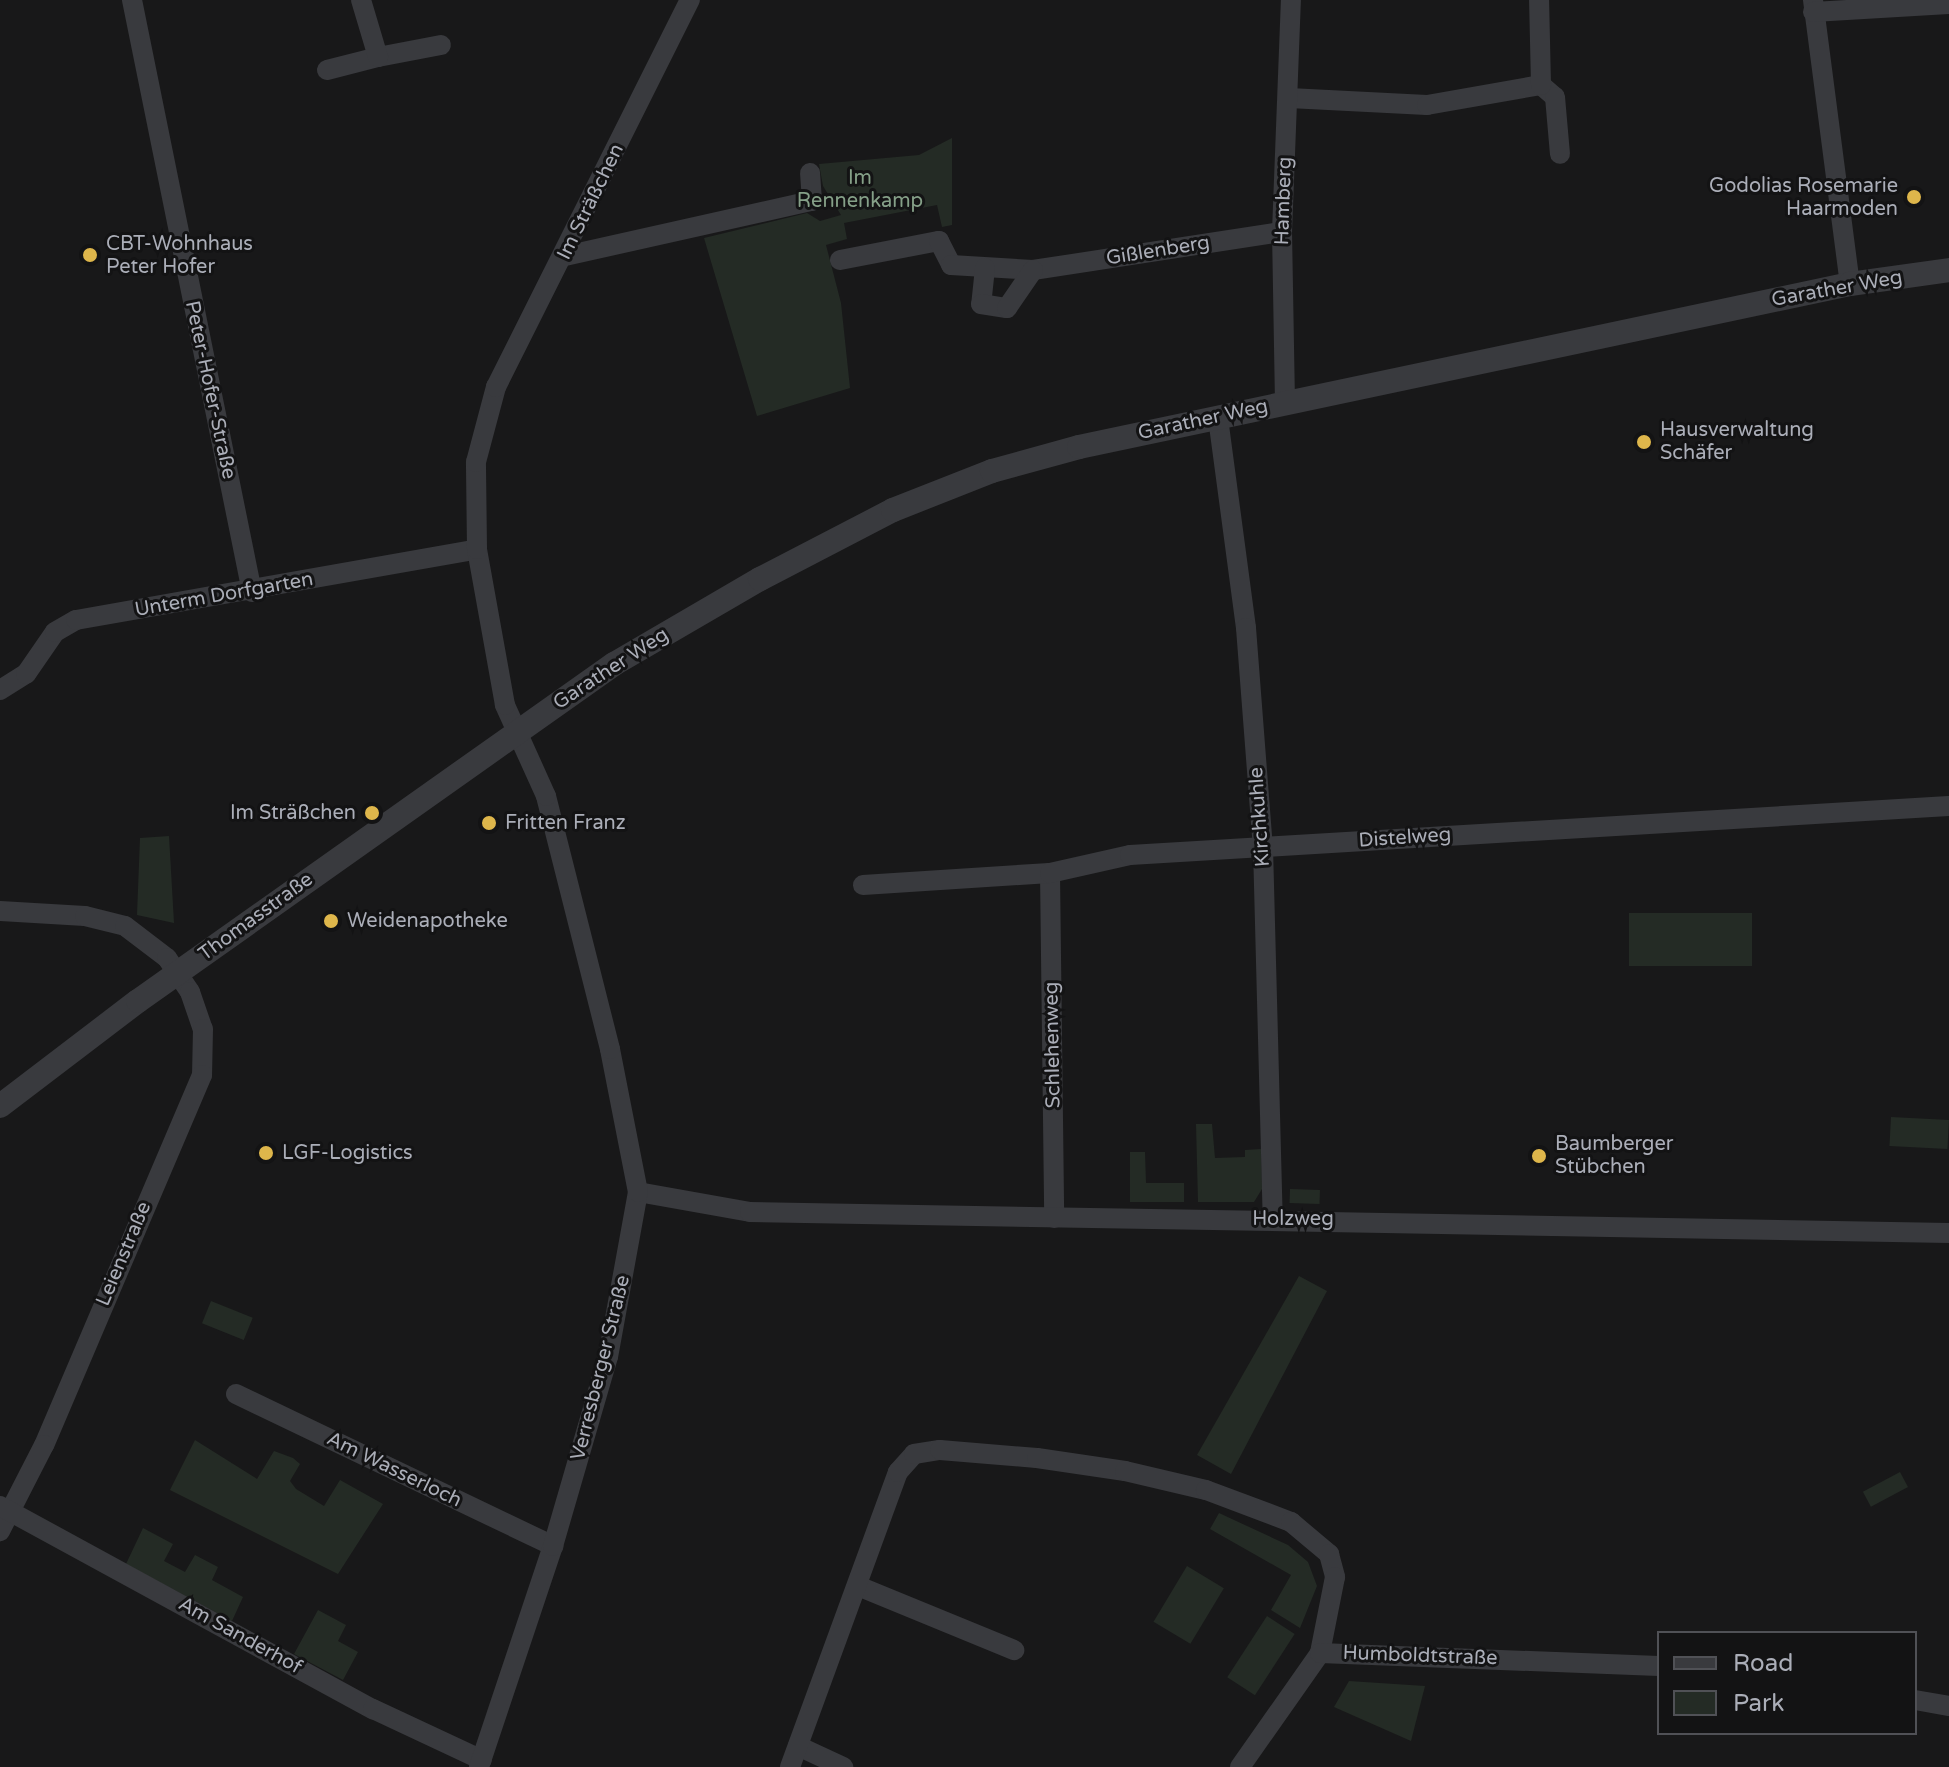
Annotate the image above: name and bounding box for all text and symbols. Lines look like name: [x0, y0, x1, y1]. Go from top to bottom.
street label: Im Sträßchen: [553, 140, 629, 264]
street label: Hamberg: [1270, 156, 1298, 246]
park label: Im Rennenkamp: [797, 166, 923, 213]
place label: Godolias Rosemarie Haarmoden: [1709, 174, 1898, 221]
marker: Godolias Rosemarie Haarmoden: [1905, 188, 1923, 206]
street label: Gißlenberg: [1104, 231, 1212, 271]
place label: CBT-Wohnhaus Peter Hofer: [106, 232, 253, 279]
marker: CBT-Wohnhaus Peter Hofer: [81, 246, 99, 264]
street label: Garather Weg: [1770, 266, 1904, 312]
street label: Peter-Hofer-Straße: [179, 299, 241, 481]
street label: Garather Weg: [1136, 395, 1270, 445]
place label: Hausverwaltung Schäfer: [1660, 418, 1814, 465]
marker: Hausverwaltung Schäfer: [1635, 433, 1653, 451]
street label: Unterm Dorfgarten: [133, 567, 315, 623]
street label: Garather Weg: [549, 623, 673, 715]
street label: Kirchkuhle: [1245, 766, 1275, 868]
place label: Im Sträßchen: [230, 801, 356, 825]
marker: Im Sträßchen: [363, 804, 381, 822]
place label: Fritten Franz: [505, 811, 626, 835]
marker: Fritten Franz: [480, 814, 498, 832]
street label: Distelweg: [1358, 823, 1452, 853]
street label: Thomasstraße: [194, 868, 318, 966]
place label: Weidenapotheke: [347, 909, 508, 933]
marker: Weidenapotheke: [322, 912, 340, 930]
street label: Schlehenweg: [1040, 982, 1066, 1108]
place label: Baumberger Stübchen: [1555, 1132, 1673, 1179]
place label: LGF-Logistics: [282, 1141, 413, 1165]
marker: LGF-Logistics: [257, 1144, 275, 1162]
marker: Baumberger Stübchen: [1530, 1147, 1548, 1165]
street label: Leienstraße: [91, 1198, 157, 1310]
street label: Holzweg: [1252, 1207, 1334, 1231]
street label: Verresberger Straße: [566, 1273, 636, 1463]
street label: Am Wasserloch: [323, 1427, 465, 1513]
street label: Am Sanderhof: [174, 1592, 306, 1680]
legend: [1657, 1631, 1917, 1735]
street label: Humboldtstraße: [1342, 1641, 1498, 1671]
text: Road: [1733, 1649, 1793, 1678]
text: Park: [1733, 1689, 1784, 1718]

